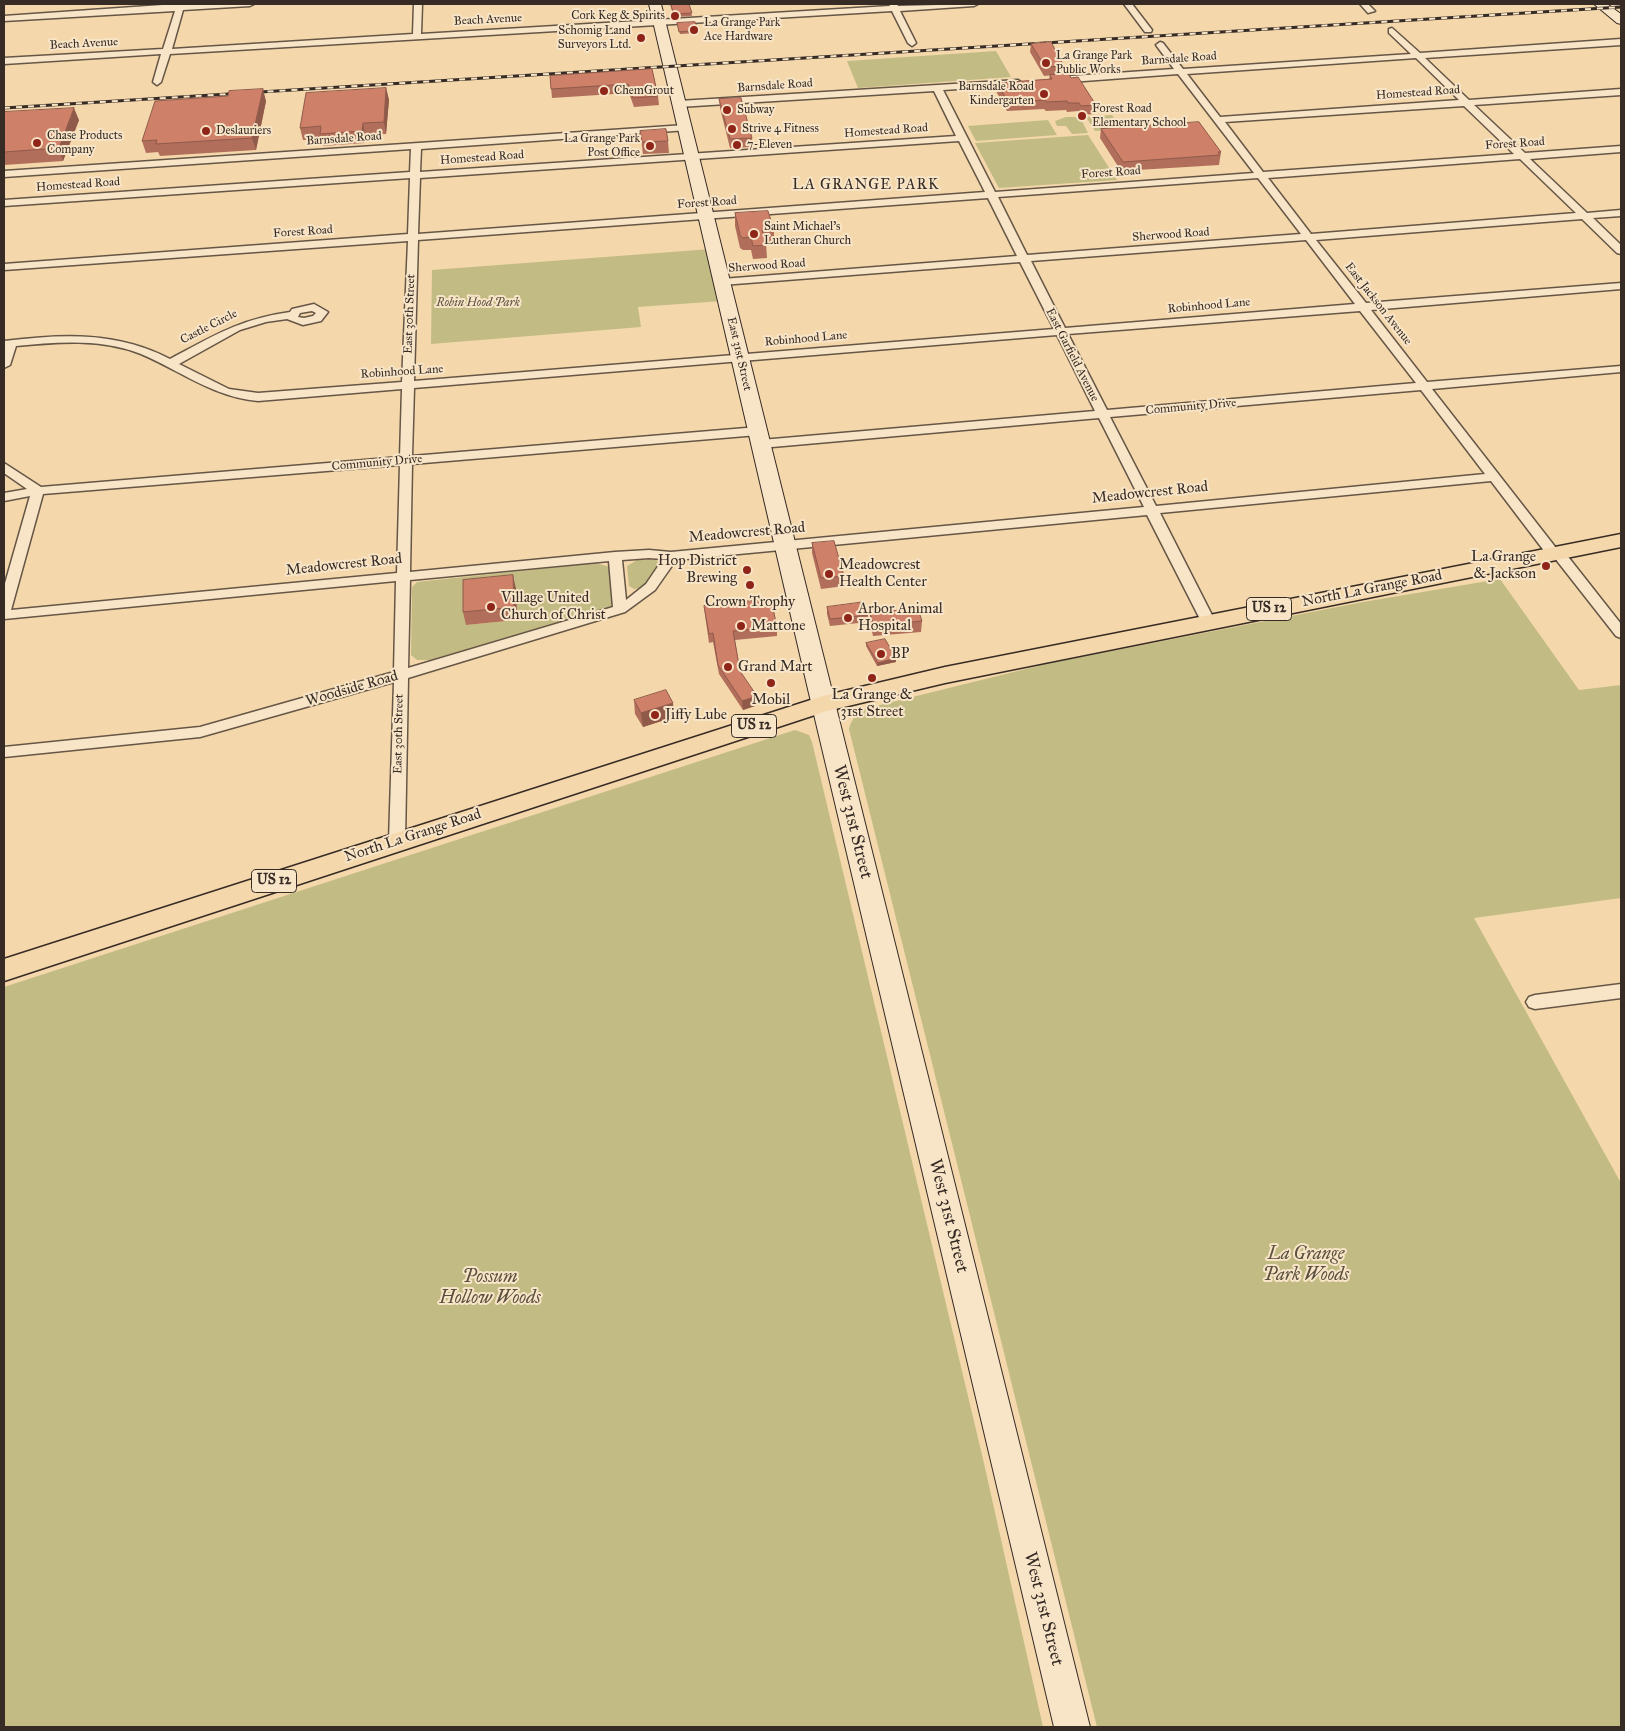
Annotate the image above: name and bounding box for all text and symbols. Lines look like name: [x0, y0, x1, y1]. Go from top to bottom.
place label: Cork Keg & Spirits: [571, 9, 665, 23]
marker: Cork Keg & Spirits: [669, 10, 681, 22]
street label: Beach Avenue: [453, 11, 523, 29]
place label: La Grange Park Ace Hardware: [704, 16, 780, 44]
place label: Schomig Land Surveyors Ltd.: [558, 24, 631, 52]
marker: La Grange Park Ace Hardware: [688, 24, 700, 36]
marker: Schomig Land Surveyors Ltd.: [635, 32, 647, 44]
street label: Beach Avenue: [49, 35, 119, 53]
place label: La Grange Park Public Works: [1056, 49, 1132, 77]
street label: Barnsdale Road: [1141, 49, 1217, 69]
marker: La Grange Park Public Works: [1040, 57, 1052, 69]
street label: Barnsdale Road: [737, 76, 813, 96]
place label: Barnsdale Road Kindergarten: [958, 80, 1034, 108]
street label: Homestead Road: [1375, 83, 1461, 103]
place label: ChemGrout: [614, 84, 674, 98]
marker: ChemGrout: [598, 85, 610, 97]
marker: Barnsdale Road Kindergarten: [1038, 88, 1050, 100]
place label: Forest Road Elementary School: [1092, 102, 1186, 130]
place label: Subway: [737, 103, 774, 117]
marker: Subway: [721, 104, 733, 116]
marker: Forest Road Elementary School: [1076, 110, 1088, 122]
street label: Homestead Road: [843, 121, 929, 141]
place label: Strive 4 Fitness: [742, 122, 819, 136]
marker: Strive 4 Fitness: [726, 123, 738, 135]
place label: Deslauriers: [216, 124, 271, 138]
marker: Deslauriers: [200, 125, 212, 137]
place label: Chase Products Company: [47, 129, 122, 157]
street label: Barnsdale Road: [306, 129, 382, 149]
place label: La Grange Park Post Office: [564, 132, 640, 160]
street label: Forest Road: [1485, 135, 1545, 153]
marker: Chase Products Company: [31, 137, 43, 149]
place label: 7-Eleven: [747, 138, 792, 152]
marker: 7-Eleven: [731, 139, 743, 151]
marker: La Grange Park Post Office: [644, 140, 656, 152]
street label: Homestead Road: [439, 148, 525, 168]
street label: Forest Road: [1081, 164, 1141, 182]
street label: Homestead Road: [35, 175, 121, 195]
district label: LA GRANGE PARK: [791, 176, 941, 194]
street label: Forest Road: [677, 194, 737, 212]
place label: Saint Michael's Lutheran Church: [764, 220, 851, 248]
street label: Forest Road: [273, 223, 333, 241]
street label: Sherwood Road: [1132, 225, 1210, 245]
marker: Saint Michael's Lutheran Church: [748, 228, 760, 240]
street label: Sherwood Road: [728, 256, 806, 276]
street label: East Jackson Avenue: [1341, 260, 1415, 348]
street label: East 30th Street: [401, 274, 419, 354]
street label: Robinhood Lane: [1167, 295, 1251, 317]
park label: Robin Hood Park: [436, 296, 520, 310]
street label: East Garfield Avenue: [1042, 306, 1102, 404]
street label: Castle Circle: [178, 307, 240, 347]
street label: East 31st Street: [724, 316, 754, 392]
street label: Robinhood Lane: [764, 328, 848, 350]
street label: Robinhood Lane: [360, 362, 444, 382]
street label: Community Drive: [1145, 396, 1237, 418]
street label: Community Drive: [331, 452, 423, 474]
street label: Meadowcrest Road: [1091, 478, 1209, 508]
street label: Meadowcrest Road: [688, 519, 806, 547]
place label: La Grange & Jackson: [1471, 548, 1536, 583]
street label: Meadowcrest Road: [285, 550, 403, 580]
place label: Hop District Brewing: [658, 552, 737, 587]
place label: Meadowcrest Health Center: [839, 556, 927, 591]
marker: La Grange & Jackson: [1540, 560, 1552, 572]
marker: Hop District Brewing: [741, 564, 753, 576]
street label: North La Grange Road: [1300, 567, 1444, 611]
marker: Meadowcrest Health Center: [823, 568, 835, 580]
marker: Crown Trophy: [744, 579, 756, 591]
place label: Village United Church of Christ: [501, 589, 606, 624]
place label: Crown Trophy: [705, 593, 795, 611]
road number: US 12: [1246, 598, 1292, 620]
place label: Arbor Animal Hospital: [858, 600, 943, 635]
marker: Village United Church of Christ: [485, 601, 497, 613]
marker: Arbor Animal Hospital: [842, 612, 854, 624]
place label: Mattone: [751, 617, 805, 635]
marker: Mattone: [735, 620, 747, 632]
place label: BP: [891, 645, 909, 663]
marker: BP: [875, 648, 887, 660]
place label: Grand Mart: [738, 658, 813, 676]
marker: Grand Mart: [722, 661, 734, 673]
street label: Woodside Road: [304, 667, 400, 711]
marker: La Grange & 31st Street: [866, 672, 878, 684]
marker: Mobil: [765, 677, 777, 689]
place label: La Grange & 31st Street: [832, 686, 912, 721]
place label: Mobil: [752, 691, 790, 709]
street label: East 30th Street: [391, 694, 407, 774]
place label: Jiffy Lube: [665, 706, 727, 724]
marker: Jiffy Lube: [649, 709, 661, 721]
road number: US 12: [732, 714, 776, 738]
street label: West 31st Street: [827, 763, 877, 881]
street label: North La Grange Road: [342, 805, 484, 867]
road number: US 12: [252, 869, 296, 892]
street label: West 31st Street: [923, 1157, 973, 1275]
park label: La Grange Park Woods: [1263, 1244, 1349, 1286]
park label: Possum Hollow Woods: [439, 1267, 541, 1310]
street label: West 31st Street: [1018, 1550, 1068, 1668]

